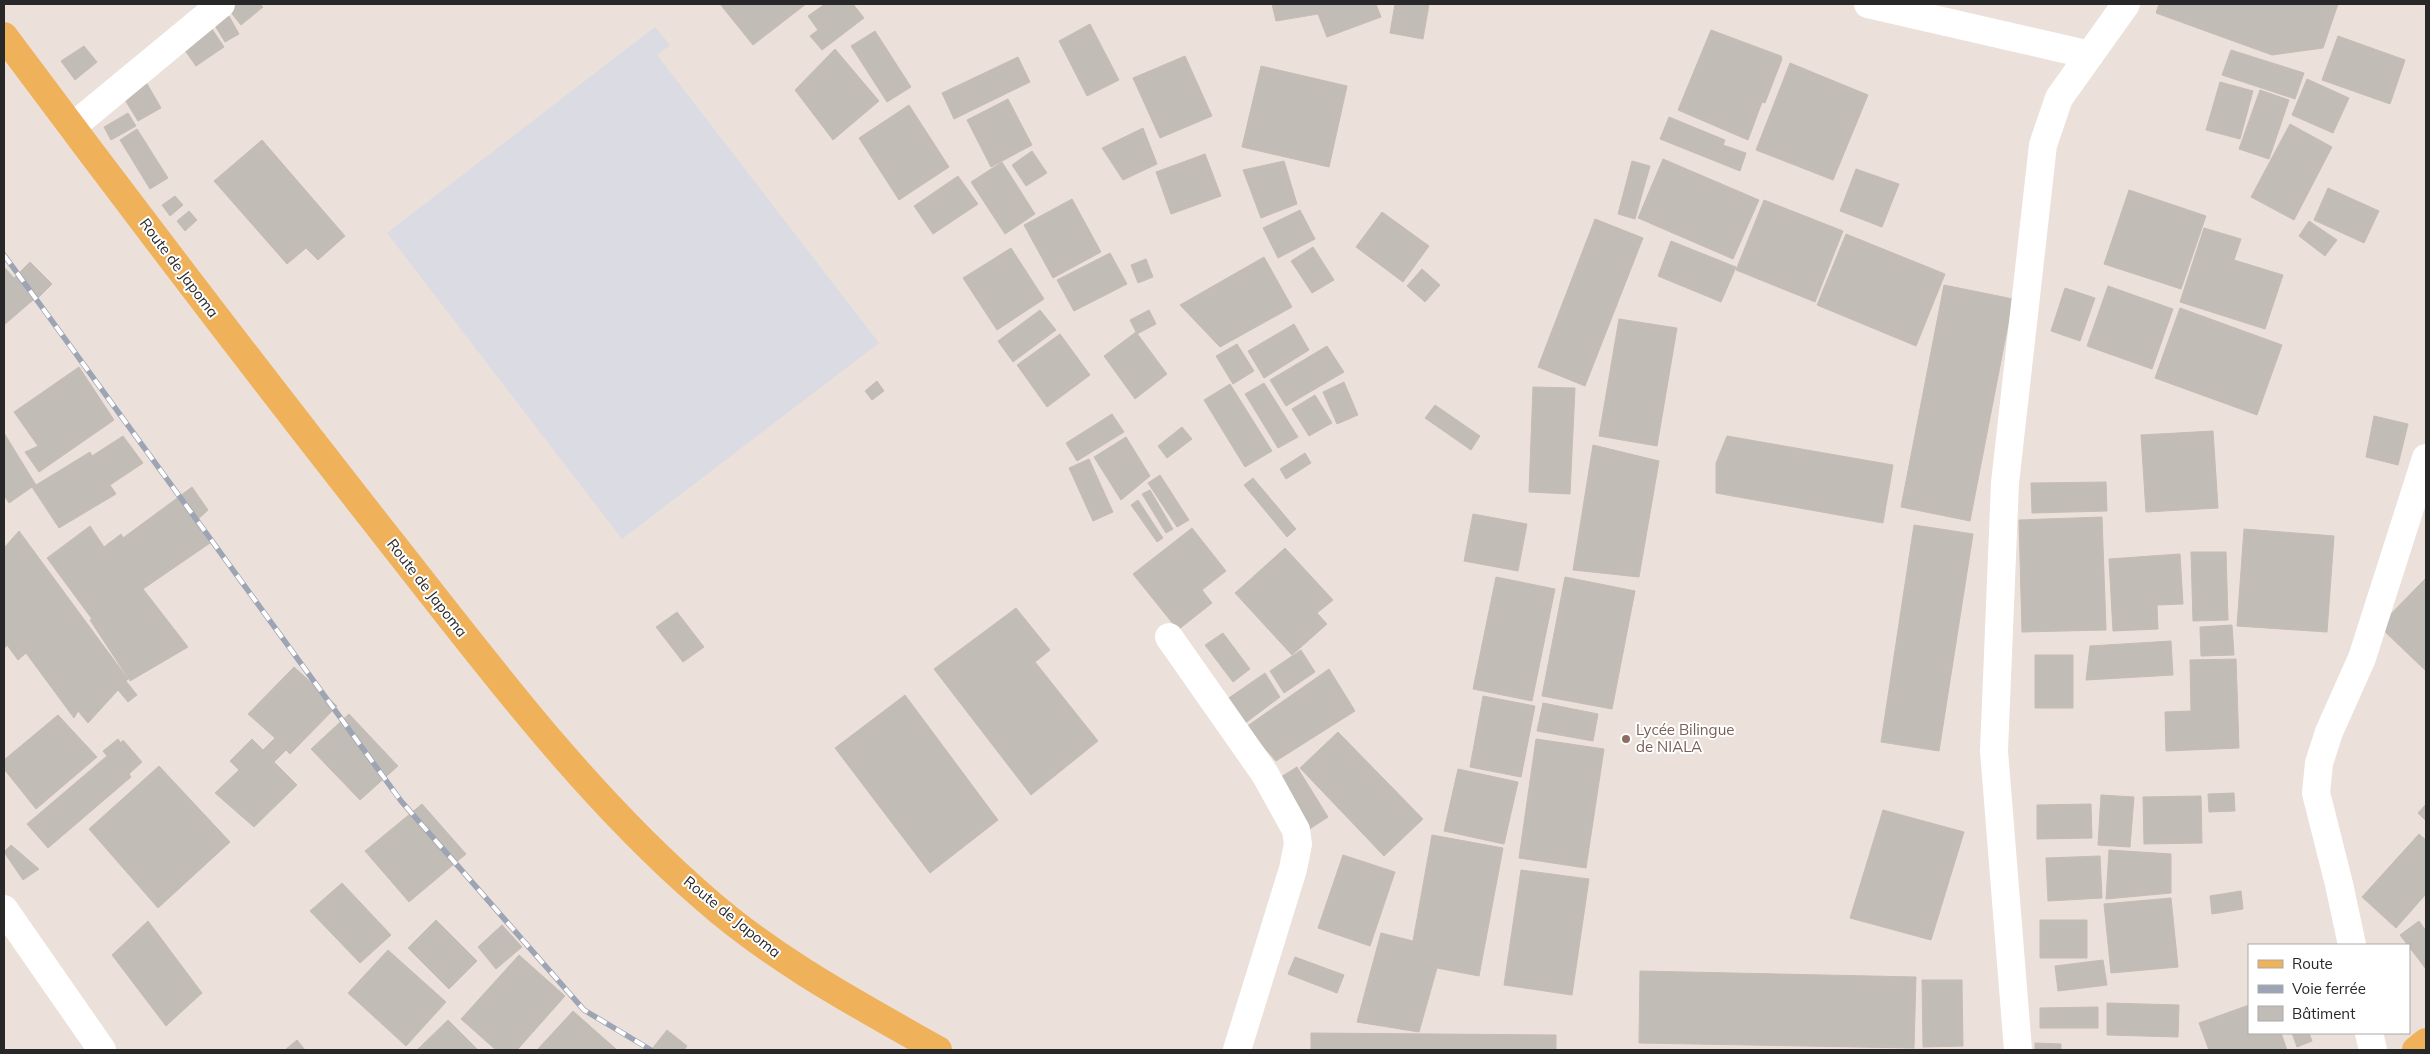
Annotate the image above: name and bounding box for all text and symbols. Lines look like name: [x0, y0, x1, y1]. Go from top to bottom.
street label: Route de Japoma: [136, 214, 223, 321]
street label: Route de Japoma: [383, 535, 472, 641]
place label: Lycée Bilingue de NIALA: [1636, 720, 1734, 756]
marker: Lycée Bilingue de NIALA: [1620, 733, 1632, 745]
street label: Route de Japoma: [680, 872, 785, 962]
legend: [2248, 944, 2410, 1034]
text: Route: [2292, 954, 2333, 973]
text: Voie ferrée: [2292, 979, 2366, 998]
text: Bâtiment: [2292, 1004, 2355, 1023]

